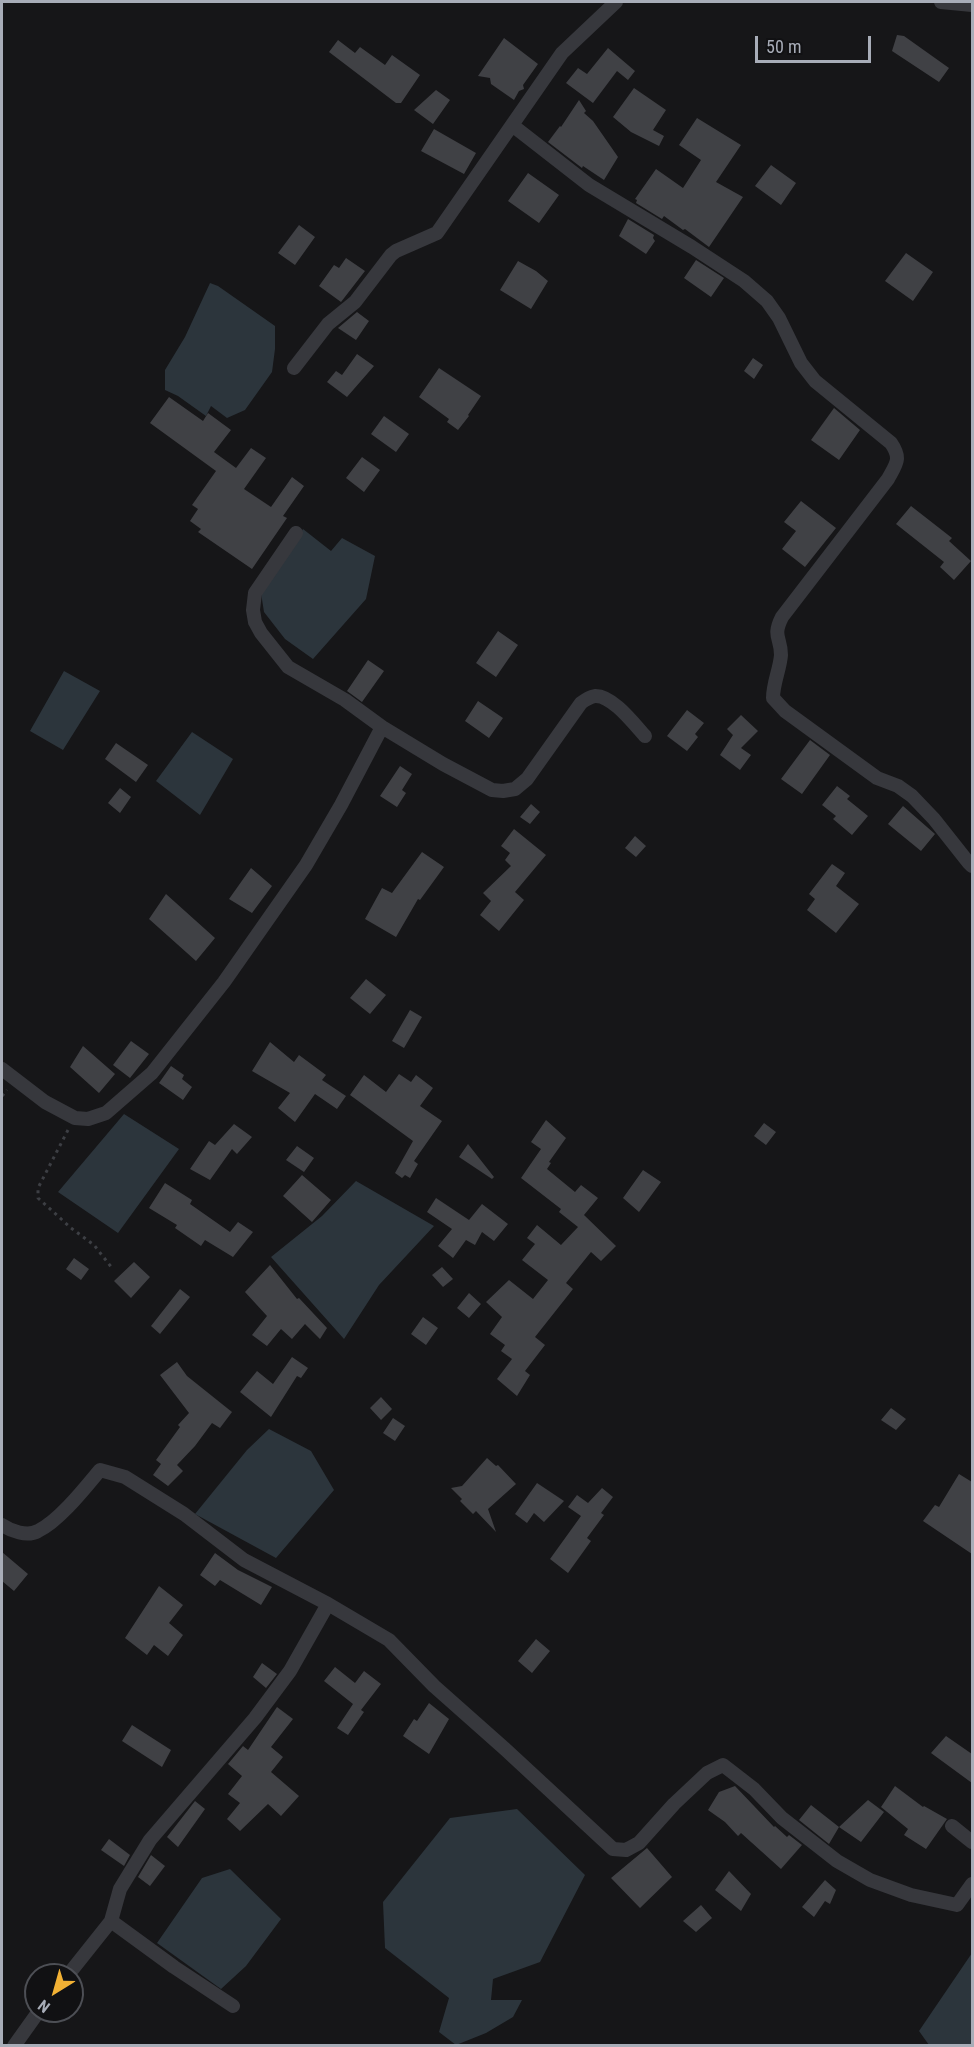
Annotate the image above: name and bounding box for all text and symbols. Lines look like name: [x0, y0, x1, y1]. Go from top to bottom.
scale bar: [758, 24, 874, 62]
text: 50 m: [766, 36, 801, 57]
north arrow: [24, 1963, 84, 2023]
text: N: [34, 1996, 54, 2017]

